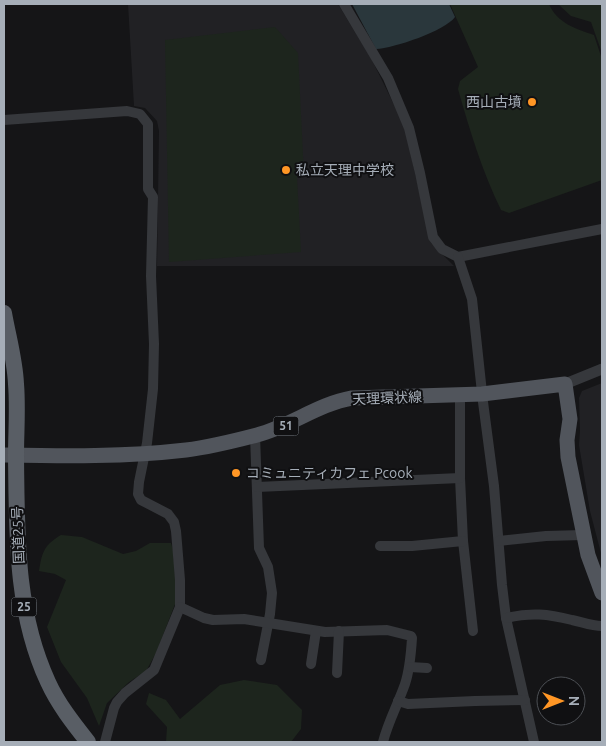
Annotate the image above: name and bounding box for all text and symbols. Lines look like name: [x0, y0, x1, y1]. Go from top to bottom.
place label: 西山古墳: [466, 94, 522, 110]
marker: 西山古墳: [526, 96, 538, 108]
place label: 私立天理中学校: [296, 162, 394, 178]
marker: 私立天理中学校: [280, 164, 292, 176]
street label: 天理環状線: [352, 389, 422, 407]
road number: 51: [274, 416, 298, 436]
place label: コミュニティカフェ Pcook: [246, 465, 413, 481]
marker: コミュニティカフェ Pcook: [230, 467, 242, 479]
street label: 国道25号: [9, 506, 27, 564]
road number: 25: [12, 598, 36, 616]
north arrow: [536, 676, 586, 726]
text: N: [566, 696, 582, 706]

